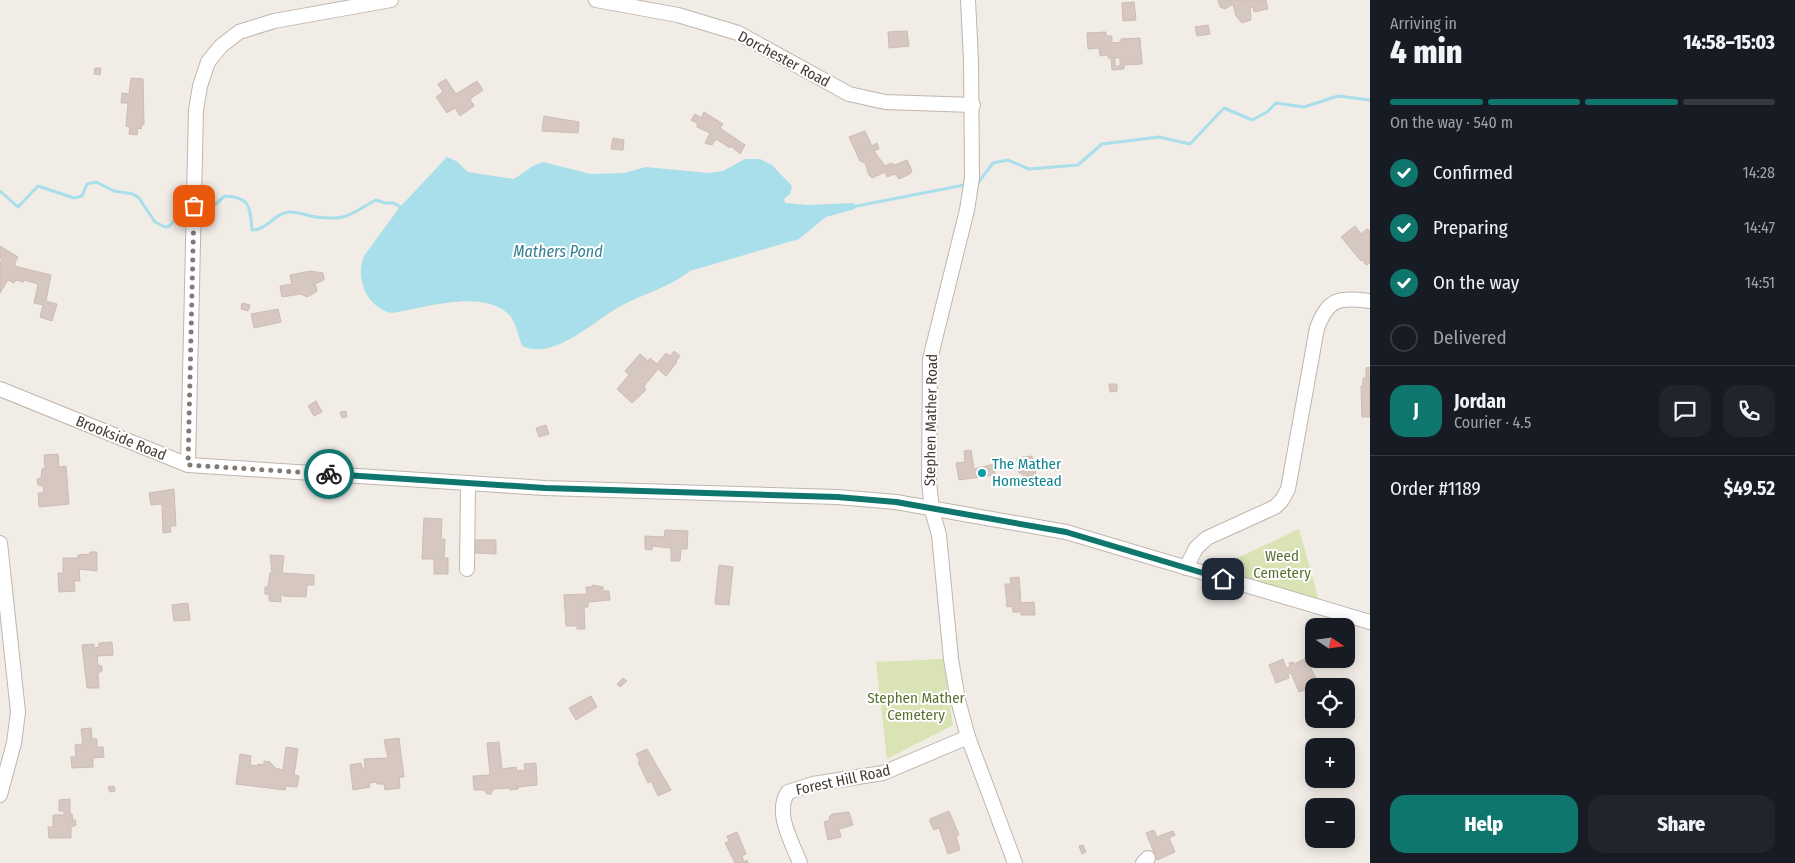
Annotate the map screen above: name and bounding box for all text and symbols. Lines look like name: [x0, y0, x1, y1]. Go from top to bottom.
text: Arriving in: [1390, 14, 1457, 33]
street label: Dorchester Road: [735, 27, 833, 91]
text: 14:58–15:03: [1683, 31, 1775, 54]
text: 4 min: [1390, 33, 1463, 71]
text: On the way · 540 m: [1390, 113, 1513, 132]
icon: check: [1390, 159, 1418, 187]
text: Confirmed: [1433, 161, 1513, 184]
text: 14:28: [1743, 163, 1775, 182]
pin: [173, 185, 215, 227]
icon: bag: [180, 192, 208, 220]
icon: check: [1390, 214, 1418, 242]
text: Preparing: [1433, 216, 1508, 239]
text: 14:47: [1744, 218, 1775, 237]
water label: Mathers Pond: [513, 242, 603, 261]
icon: check: [1390, 269, 1418, 297]
text: On the way: [1433, 271, 1519, 294]
text: 14:51: [1745, 273, 1775, 292]
text: Delivered: [1433, 326, 1507, 349]
street label: Stephen Mather Road: [921, 354, 941, 486]
button: chat: [1659, 385, 1711, 437]
button: phone: [1723, 385, 1775, 437]
text: Jordan: [1454, 390, 1506, 413]
text: J: [1413, 399, 1419, 422]
street label: Brookside Road: [73, 412, 169, 464]
text: Courier · 4.5: [1454, 413, 1531, 432]
courier: [304, 449, 354, 499]
place label: The Mather Homestead: [992, 455, 1062, 490]
icon: bike: [315, 460, 343, 488]
marker: The Mather Homestead: [976, 467, 988, 479]
text: Order #1189: [1390, 477, 1481, 500]
text: $49.52: [1724, 477, 1775, 500]
park label: Weed Cemetery: [1253, 547, 1311, 582]
pin: [1202, 558, 1244, 600]
icon: home: [1209, 565, 1237, 593]
north arrow: [1305, 618, 1355, 668]
map controls: [1305, 618, 1355, 848]
button: locate: [1305, 678, 1355, 728]
park label: Stephen Mather Cemetery: [867, 689, 966, 724]
button: +: [1305, 738, 1355, 788]
street label: Forest Hill Road: [794, 761, 892, 799]
button: Help: [1390, 795, 1578, 853]
button: Share: [1588, 795, 1775, 853]
button: −: [1305, 798, 1355, 848]

